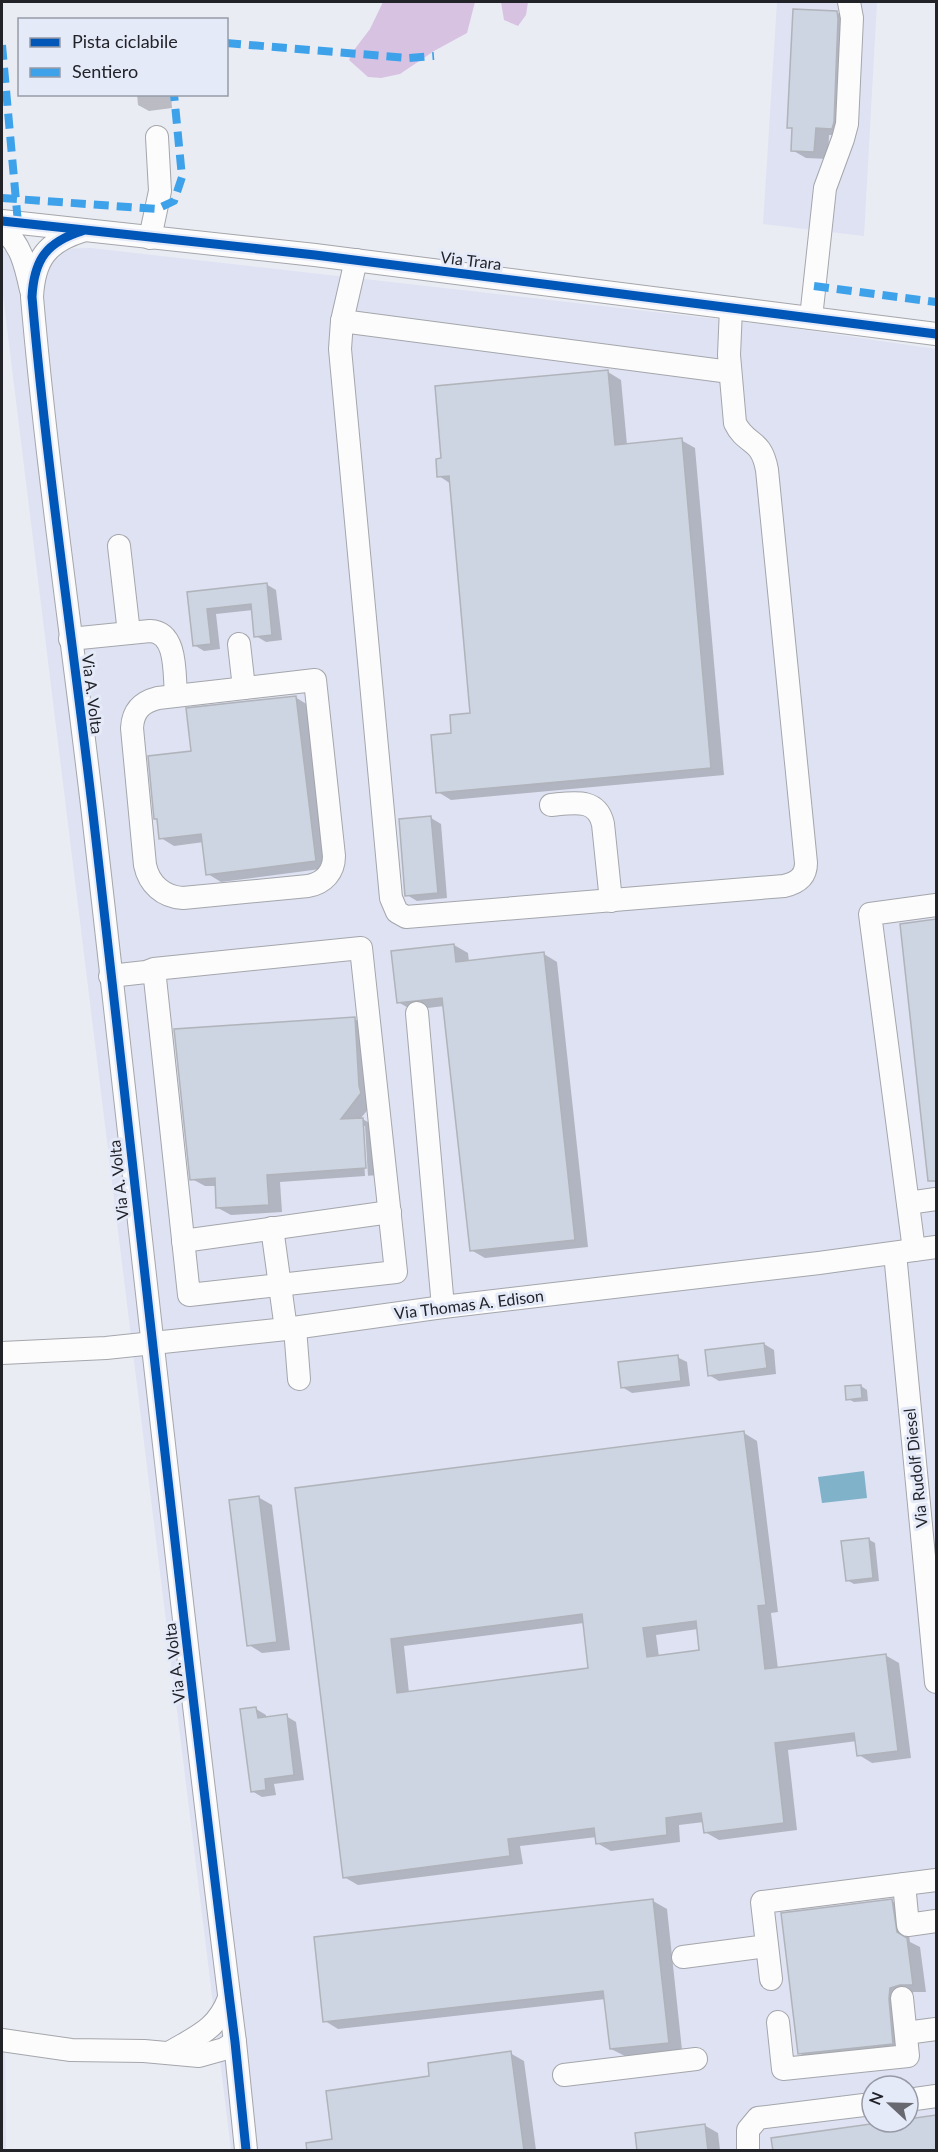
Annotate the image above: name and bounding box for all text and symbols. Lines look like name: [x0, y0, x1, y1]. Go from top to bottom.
legend: [18, 18, 228, 96]
text: Pista ciclabile: [72, 30, 178, 52]
text: Sentiero: [72, 60, 138, 82]
street label: Via Trara: [439, 247, 503, 273]
street label: Via A. Volta: [79, 653, 107, 735]
street label: Via A. Volta: [104, 1139, 132, 1221]
street label: Via Thomas A. Edison: [393, 1285, 545, 1323]
street label: Via Rudolf Diesel: [899, 1407, 931, 1529]
street label: Via A. Volta: [160, 1622, 188, 1704]
north arrow: [860, 2074, 920, 2134]
text: N: [865, 2089, 887, 2107]

